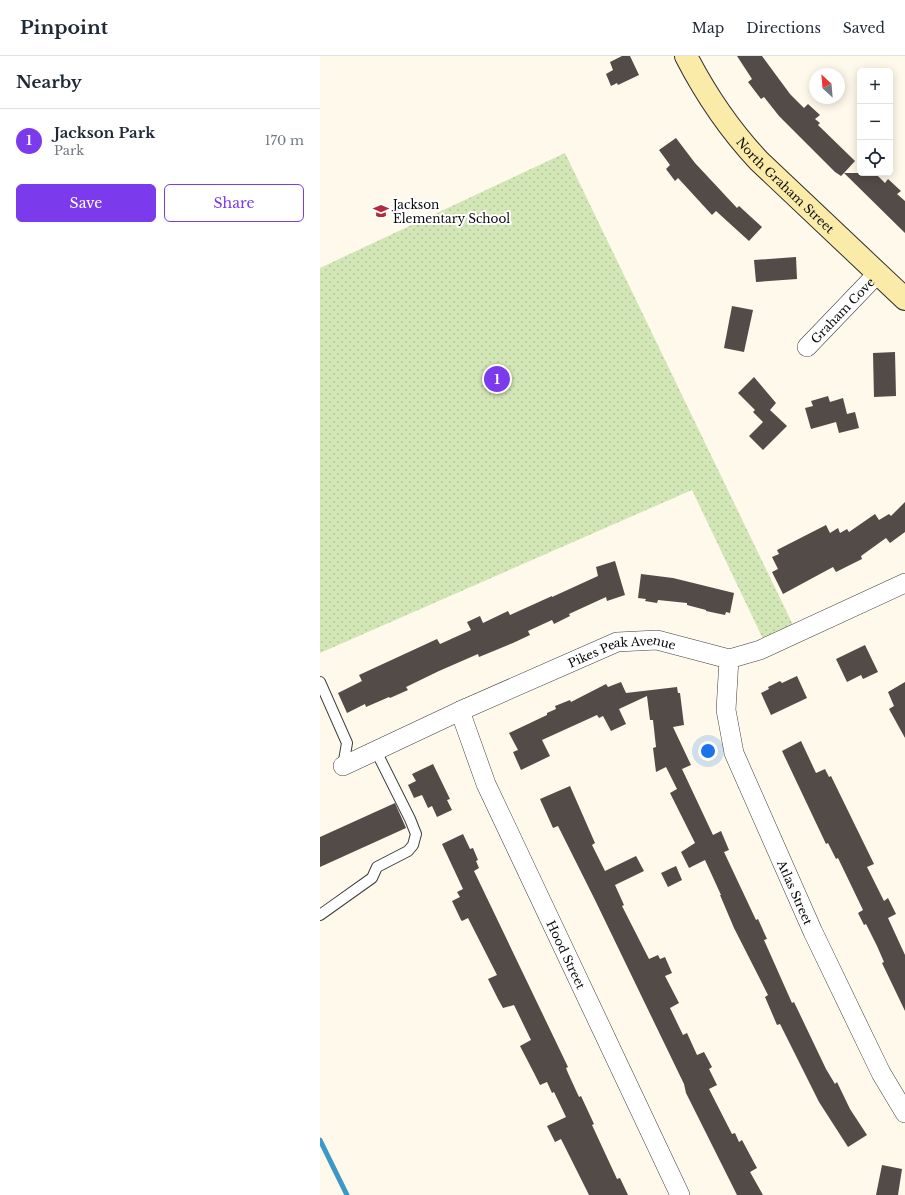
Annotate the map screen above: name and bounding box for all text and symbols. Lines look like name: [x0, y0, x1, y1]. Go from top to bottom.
text: Pinpoint: [20, 16, 108, 39]
text: Map: [692, 19, 724, 37]
text: Directions: [746, 19, 821, 37]
text: Saved: [843, 19, 885, 37]
north arrow: [809, 68, 845, 104]
map controls: [857, 68, 893, 176]
button: +: [857, 68, 893, 104]
text: Nearby: [16, 72, 82, 93]
button: −: [857, 104, 893, 140]
text: Jackson Park: [54, 123, 155, 142]
text: 1: [26, 132, 32, 149]
text: 170 m: [265, 132, 304, 149]
street label: North Graham Street: [734, 134, 838, 236]
button: locate: [857, 140, 893, 176]
text: Park: [54, 142, 84, 159]
button: Save: [16, 184, 156, 222]
button: Share: [164, 184, 304, 222]
place label: Jackson Elementary School: [391, 197, 510, 226]
school or university icon: Jackson Elementary School: [372, 202, 390, 220]
street label: Graham Cove: [807, 274, 877, 346]
pin: 1: [484, 364, 510, 394]
street label: Pikes Peak Avenue: [565, 632, 678, 670]
your location: [698, 741, 718, 761]
street label: Atlas Street: [774, 857, 816, 927]
street label: Hood Street: [544, 918, 589, 992]

